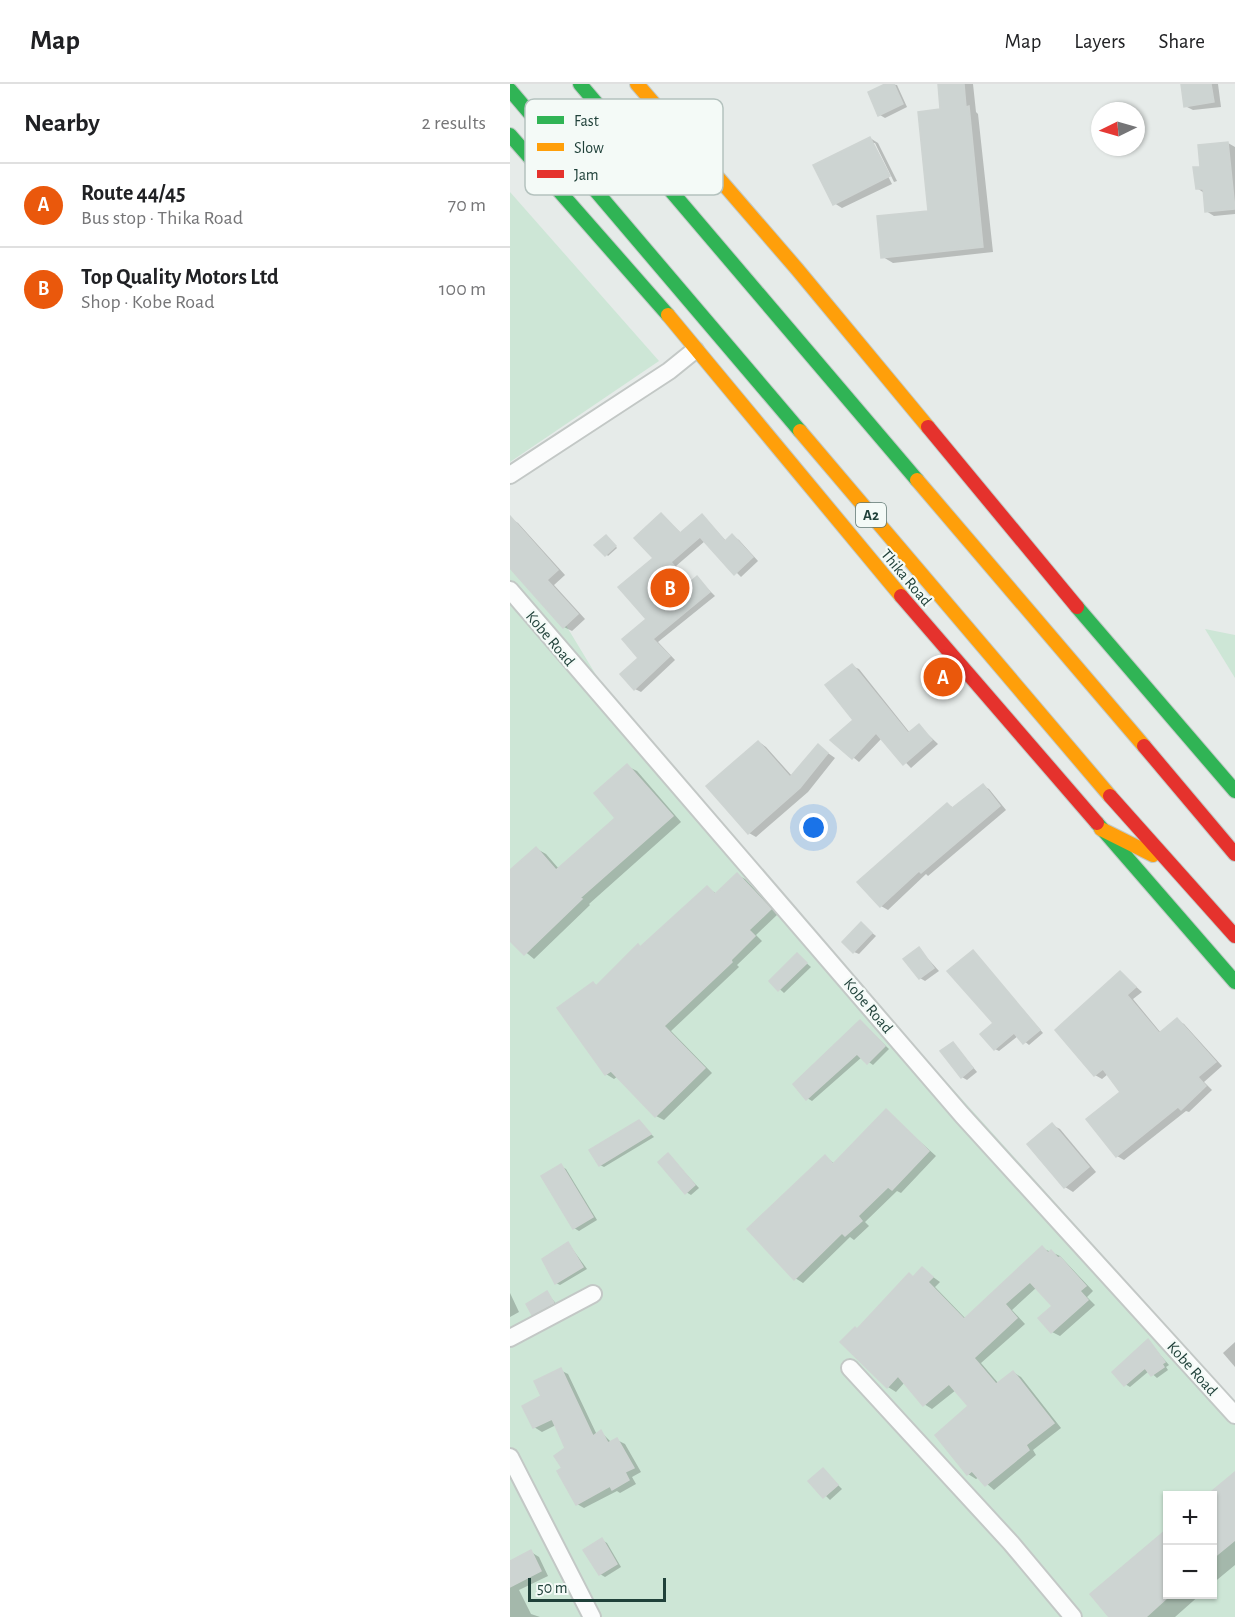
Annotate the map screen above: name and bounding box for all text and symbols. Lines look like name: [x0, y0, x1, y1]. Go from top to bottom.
text: Map: [30, 27, 80, 55]
text: Map: [1005, 31, 1041, 52]
text: Layers: [1074, 31, 1125, 52]
text: Share: [1158, 31, 1205, 52]
legend: [525, 99, 723, 195]
north arrow: [1091, 102, 1145, 156]
text: Nearby: [24, 110, 100, 136]
text: 2 results: [422, 113, 486, 133]
text: Fast: [574, 113, 599, 129]
text: Slow: [574, 140, 604, 156]
text: Jam: [574, 167, 599, 183]
text: Route 44/45: [81, 182, 186, 204]
text: A: [38, 195, 50, 215]
text: 70 m: [448, 195, 486, 215]
text: Bus stop · Thika Road: [81, 208, 243, 228]
text: Top Quality Motors Ltd: [81, 266, 279, 288]
text: B: [38, 279, 49, 299]
text: 100 m: [439, 279, 486, 299]
text: Shop · Kobe Road: [81, 292, 215, 312]
road number: A2: [856, 503, 886, 527]
street label: Thika Road: [878, 546, 934, 609]
pin: B: [650, 566, 690, 610]
street label: Kobe Road: [523, 608, 578, 669]
pin: A: [924, 654, 962, 700]
your location: [799, 813, 828, 842]
street label: Kobe Road: [841, 975, 896, 1036]
street label: Kobe Road: [1164, 1339, 1220, 1399]
map controls: [1163, 1491, 1217, 1599]
button: +: [1163, 1491, 1217, 1545]
button: −: [1163, 1545, 1217, 1599]
scale bar: [528, 1575, 666, 1602]
text: 50 m: [537, 1580, 568, 1596]

